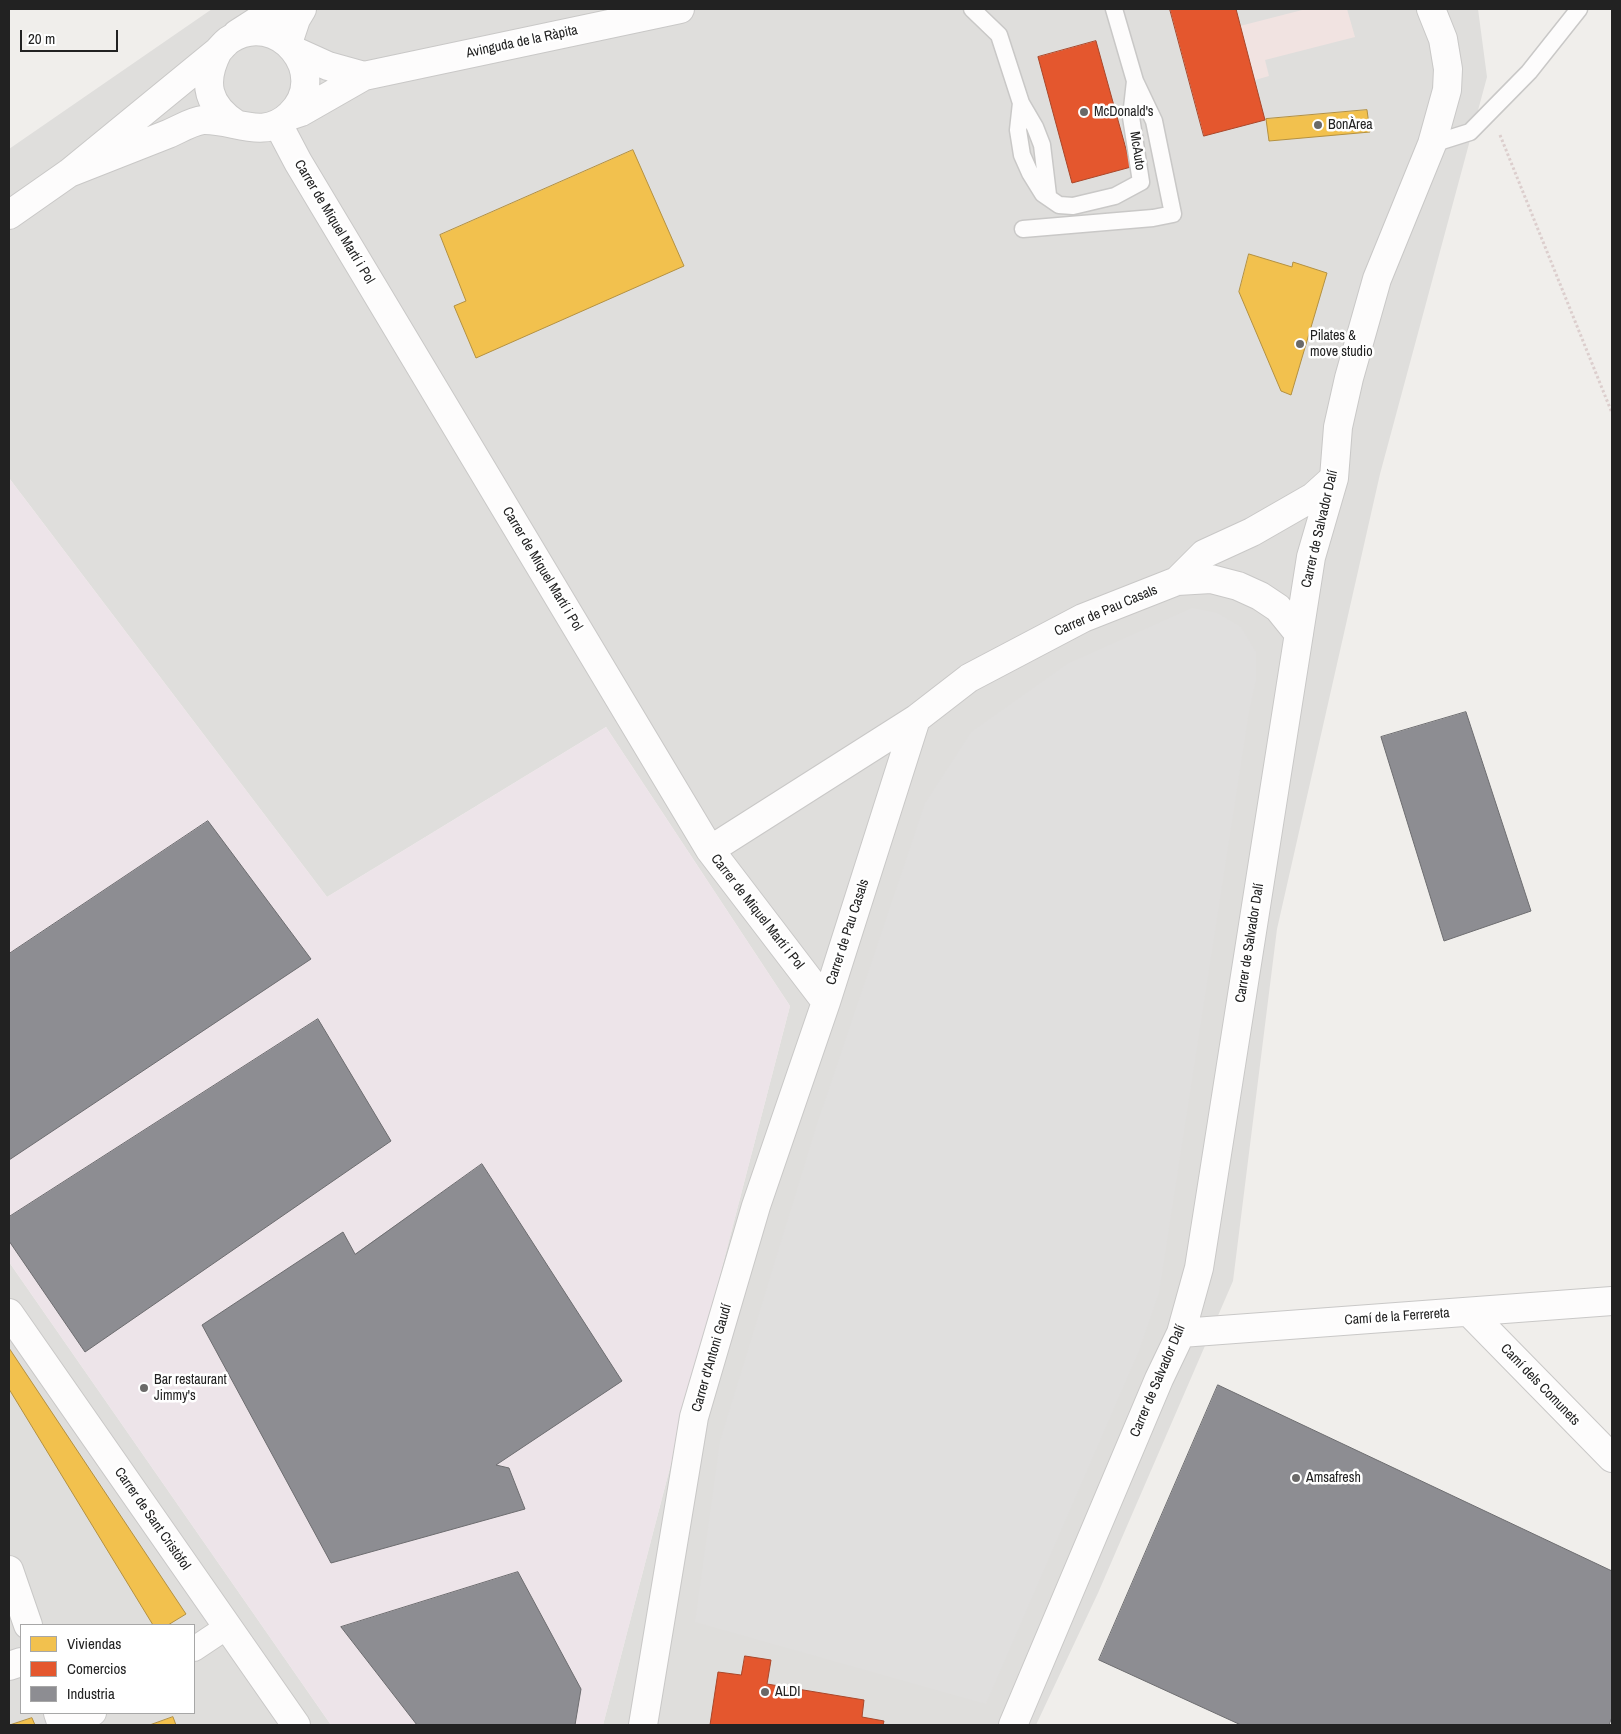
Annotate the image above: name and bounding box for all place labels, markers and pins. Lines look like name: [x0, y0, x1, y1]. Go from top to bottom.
place label: McDonald's: [1094, 104, 1154, 120]
marker: McDonald's: [1078, 106, 1090, 118]
place label: BonÀrea: [1328, 117, 1373, 133]
marker: BonÀrea: [1312, 119, 1324, 131]
place label: Pilates & move studio: [1310, 328, 1373, 361]
marker: Pilates & move studio: [1294, 338, 1306, 350]
place label: Bar restaurant Jimmy's: [154, 1372, 227, 1404]
marker: Bar restaurant Jimmy's: [138, 1382, 150, 1394]
place label: Amsafresh: [1306, 1470, 1361, 1486]
marker: Amsafresh: [1290, 1472, 1302, 1484]
place label: ALDI: [775, 1684, 801, 1700]
marker: ALDI: [759, 1686, 771, 1698]

